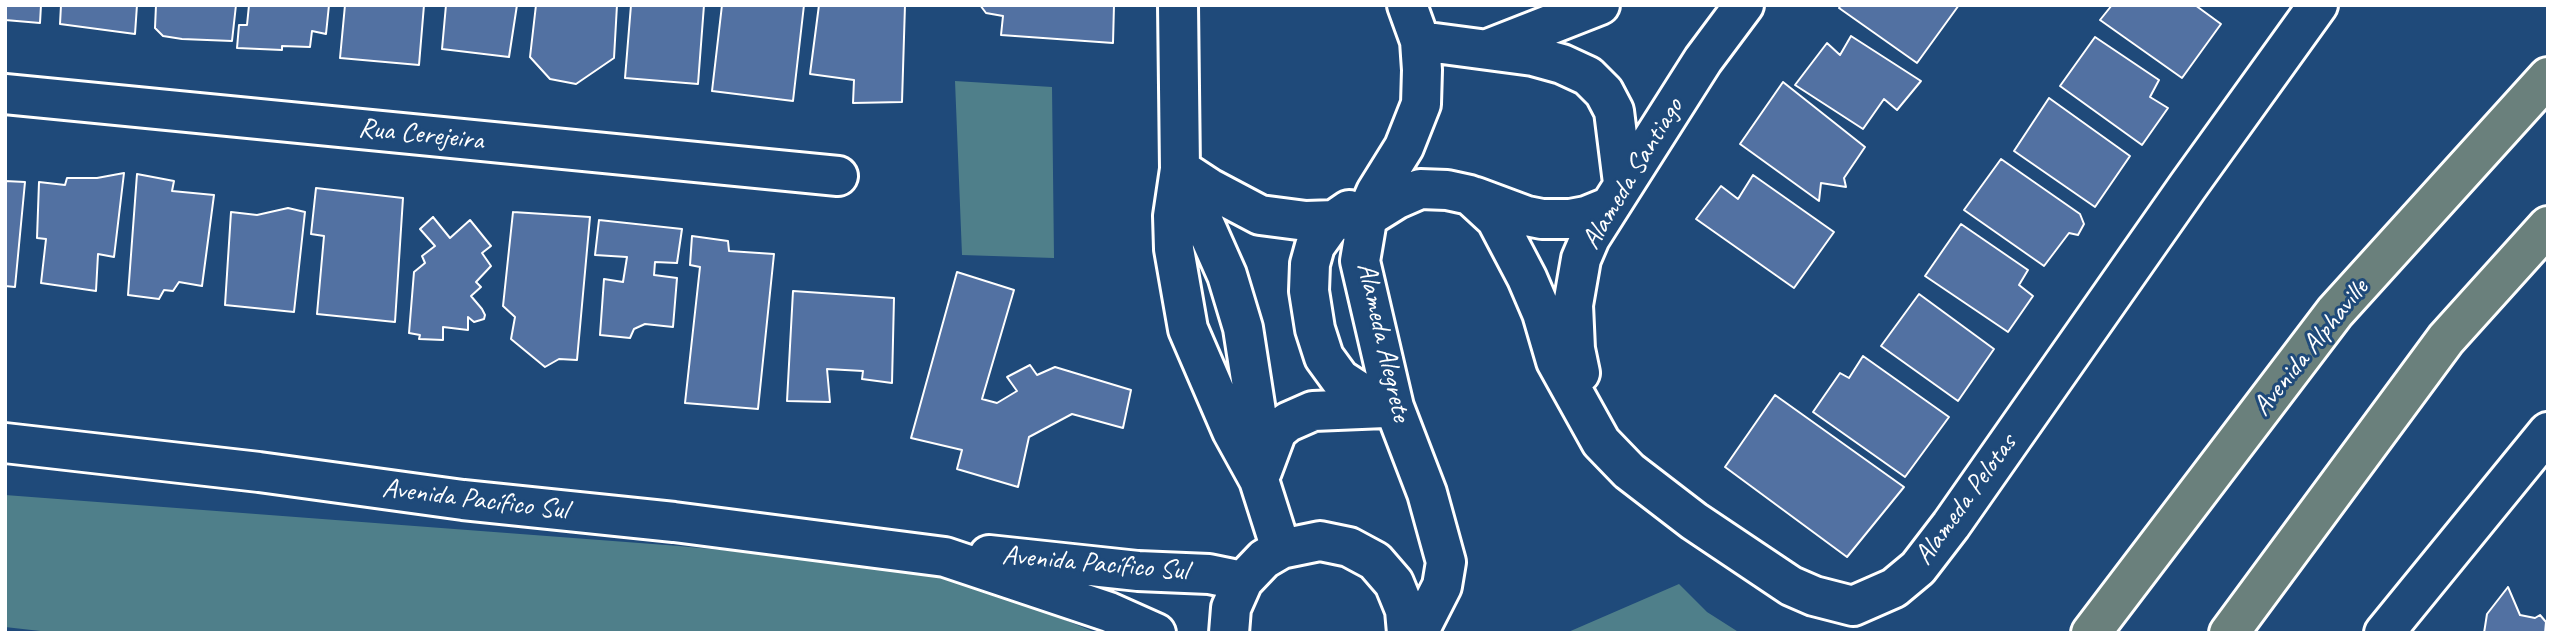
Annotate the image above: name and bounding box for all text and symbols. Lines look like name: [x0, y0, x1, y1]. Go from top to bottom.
street label: Alameda Santiago: [1575, 92, 1691, 256]
street label: Rua Cerejeira: [357, 112, 485, 158]
street label: Alameda Alegrete: [1348, 259, 1418, 425]
street label: Avenida Alphaville: [2246, 273, 2376, 423]
street label: Alameda Pelotas: [1907, 428, 2025, 572]
street label: Avenida Pacífico Sul: [380, 472, 570, 528]
street label: Avenida Pacífico Sul: [1001, 539, 1189, 589]

